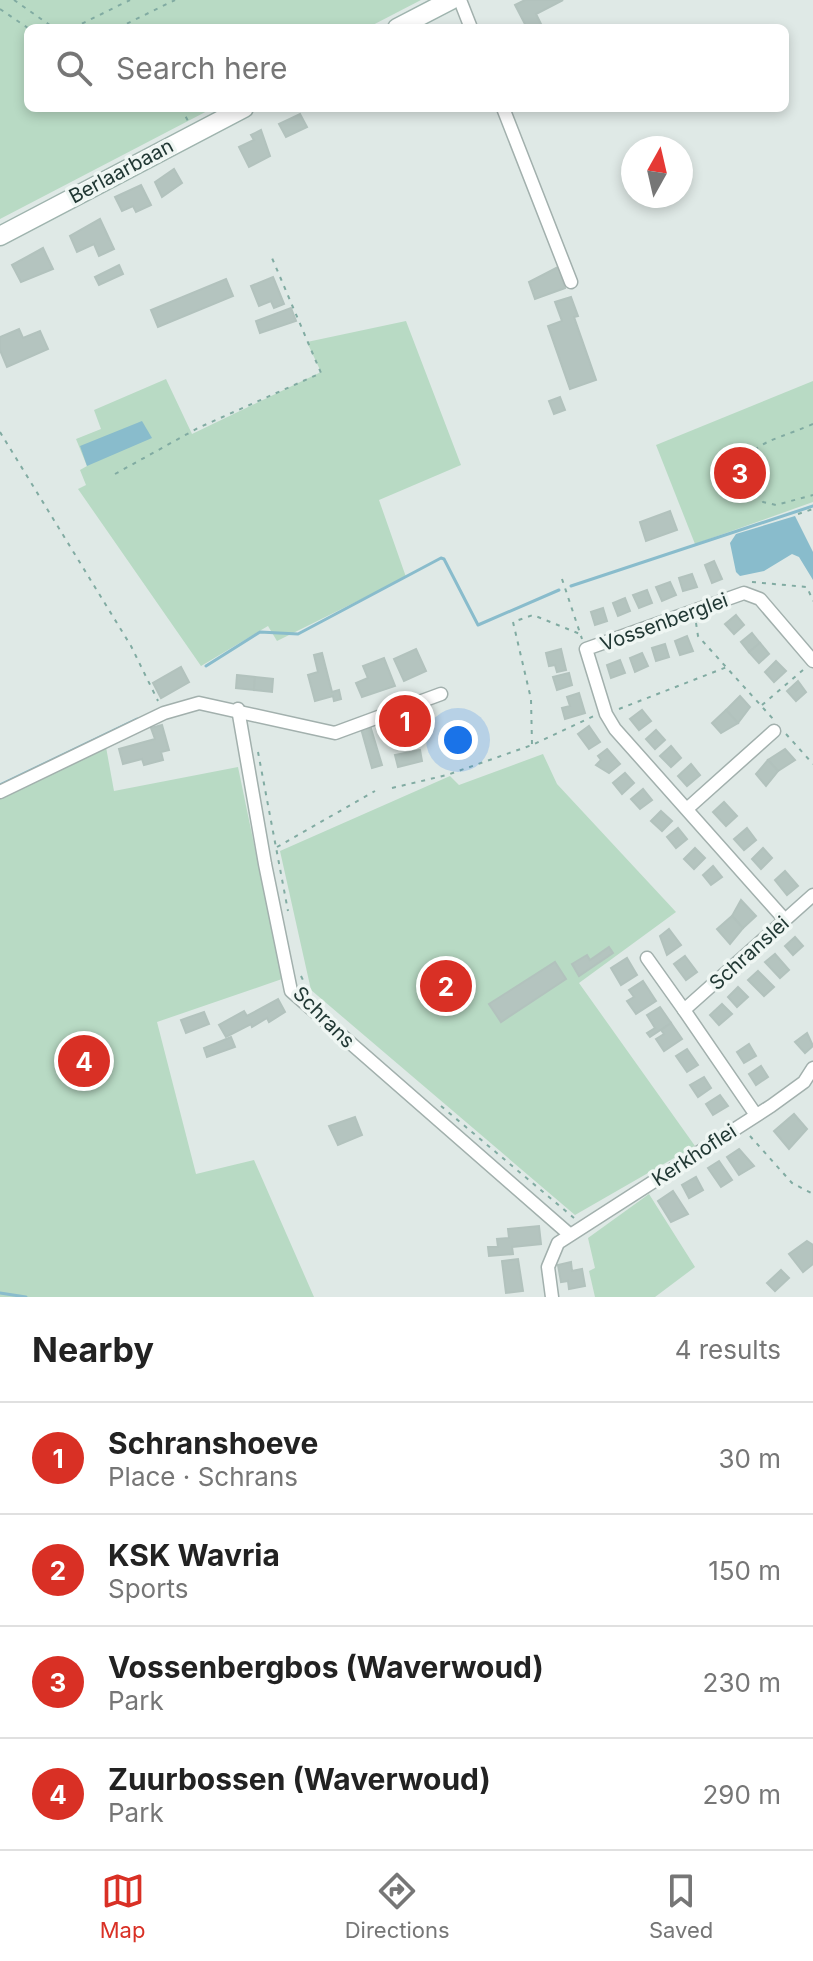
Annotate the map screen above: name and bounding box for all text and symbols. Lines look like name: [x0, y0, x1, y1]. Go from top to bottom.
search box: [24, 24, 789, 112]
icon: search: [52, 46, 96, 90]
text: Search here: [116, 50, 288, 86]
street label: Berlaarbaan: [65, 134, 177, 208]
north arrow: [621, 136, 693, 208]
pin: 3: [714, 443, 766, 503]
street label: Vossenberglei: [597, 588, 731, 656]
pin: 1: [379, 691, 431, 751]
your location: [438, 720, 478, 760]
street label: Schranslei: [704, 911, 794, 995]
pin: 2: [420, 956, 472, 1016]
street label: Schrans: [288, 981, 360, 1053]
pin: 4: [58, 1031, 110, 1091]
street label: Kerkhoflei: [647, 1119, 741, 1191]
text: Nearby: [32, 1329, 154, 1370]
text: 4 results: [675, 1334, 781, 1365]
text: Schranshoeve: [108, 1425, 318, 1461]
text: 1: [52, 1443, 64, 1474]
text: 30 m: [718, 1443, 781, 1474]
text: Place · Schrans: [108, 1461, 298, 1492]
text: KSK Wavria: [108, 1537, 280, 1573]
text: 2: [50, 1555, 66, 1586]
text: 150 m: [708, 1555, 781, 1586]
text: Sports: [108, 1573, 188, 1604]
text: Vossenbergbos (Waverwoud): [108, 1649, 544, 1685]
text: 3: [50, 1667, 66, 1698]
text: 230 m: [703, 1667, 781, 1698]
text: Park: [108, 1685, 164, 1716]
text: Zuurbossen (Waverwoud): [108, 1761, 491, 1797]
text: 4: [49, 1779, 67, 1810]
text: 290 m: [703, 1779, 781, 1810]
text: Park: [108, 1797, 164, 1828]
tab: Map: [100, 1869, 145, 1943]
tab: Directions: [345, 1869, 450, 1943]
tab: Saved: [649, 1869, 713, 1943]

